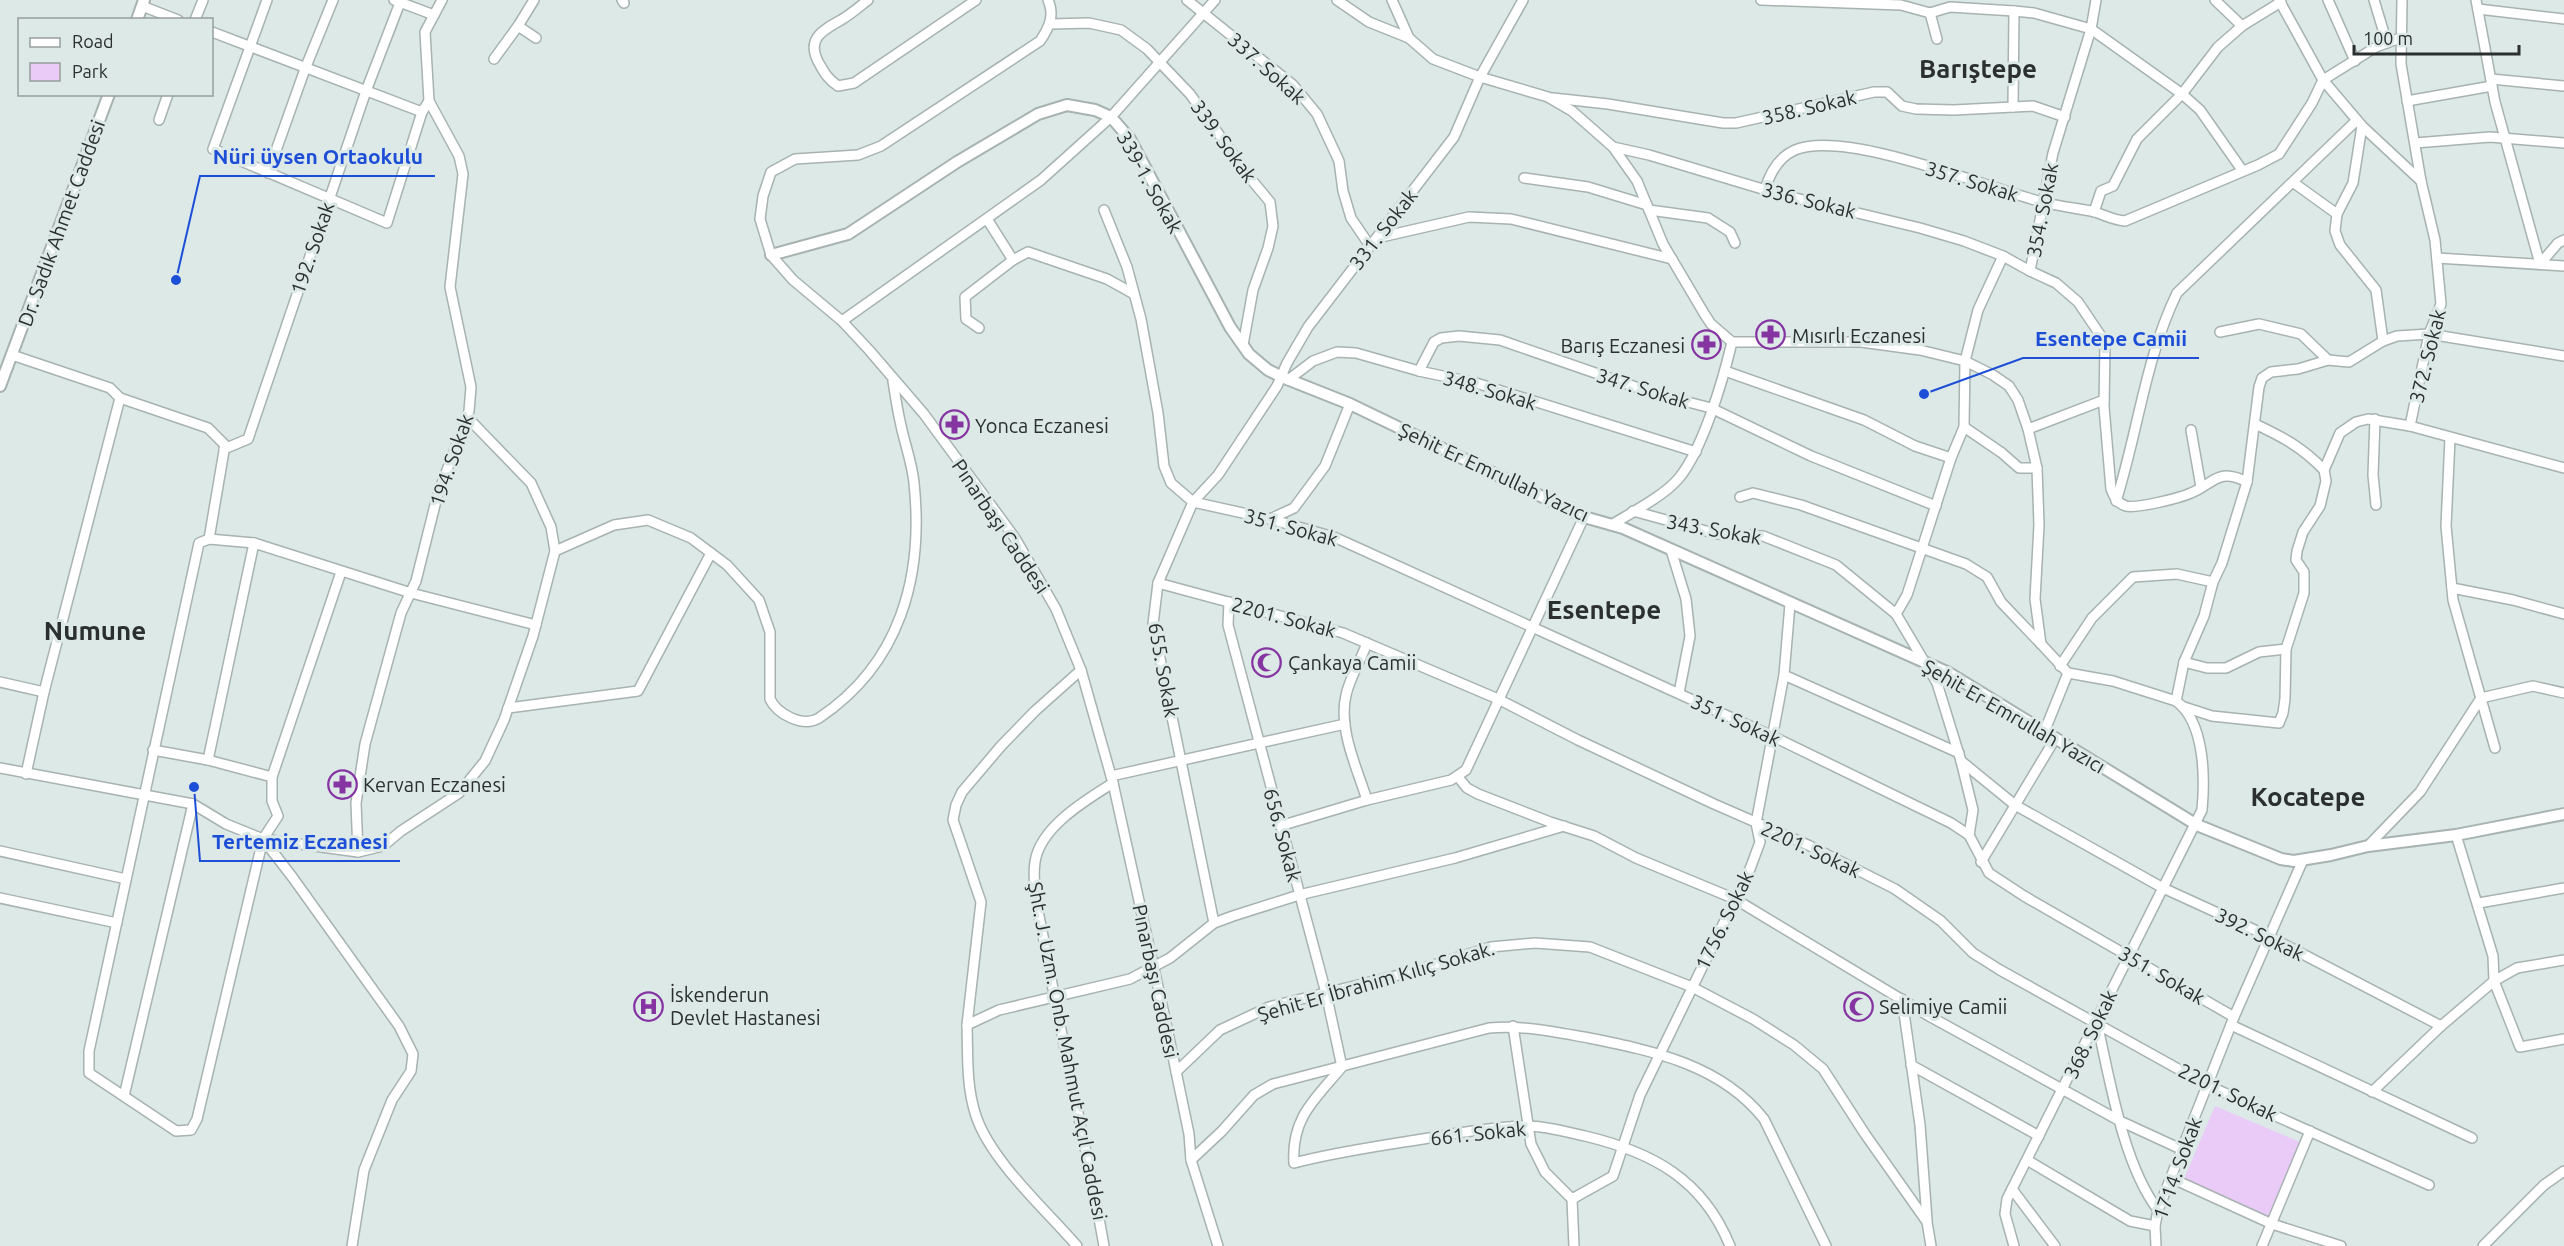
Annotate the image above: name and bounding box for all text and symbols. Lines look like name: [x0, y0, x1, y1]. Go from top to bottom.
legend: [18, 18, 213, 96]
scale bar: [2354, 18, 2519, 56]
street label: 337. Sokak: [1224, 27, 1310, 109]
text: 100 m: [2363, 28, 2413, 48]
text: Road: [72, 31, 114, 51]
district label: Barıştepe: [1919, 54, 2037, 84]
text: Park: [72, 61, 108, 81]
street label: 358. Sokak: [1760, 85, 1858, 129]
street label: 339. Sokak: [1186, 95, 1262, 187]
street label: Dr. Sadık Ahmet Caddesi: [13, 117, 109, 329]
street label: 339-1. Sokak: [1113, 127, 1187, 237]
callout: Nüri üysen Ortaokulu: [200, 137, 435, 176]
text: Nüri üysen Ortaokulu: [213, 144, 423, 168]
street label: 357. Sokak: [1923, 156, 2021, 206]
street label: 354. Sokak: [2022, 161, 2062, 259]
street label: 336. Sokak: [1760, 177, 1858, 223]
street label: 331. Sokak: [1344, 184, 1422, 274]
street label: 192. Sokak: [286, 199, 338, 297]
street label: 372. Sokak: [2404, 307, 2450, 405]
pharmacy icon: Mısırlı Eczanesi: [1755, 319, 1787, 351]
callout: Esentepe Camii: [2023, 319, 2199, 358]
place label: Mısırlı Eczanesi: [1792, 324, 1926, 347]
text: Esentepe Camii: [2035, 326, 2187, 350]
pharmacy icon: Barış Eczanesi: [1690, 329, 1722, 361]
place label: Barış Eczanesi: [1560, 334, 1685, 357]
street label: 347. Sokak: [1594, 363, 1692, 413]
street label: 348. Sokak: [1441, 366, 1539, 414]
pharmacy icon: Yonca Eczanesi: [938, 409, 970, 441]
street label: 194. Sokak: [425, 411, 477, 509]
place label: Yonca Eczanesi: [975, 414, 1109, 437]
street label: Şehit Er Emrullah Yazıcı: [1395, 418, 1593, 526]
street label: Pınarbaşı Caddesi: [948, 455, 1054, 597]
street label: 351. Sokak: [1242, 503, 1340, 551]
street label: 343. Sokak: [1665, 509, 1763, 549]
street label: 2201. Sokak: [1229, 592, 1339, 642]
district label: Esentepe: [1547, 595, 1661, 624]
district label: Numune: [44, 616, 146, 645]
street label: 655. Sokak: [1144, 621, 1184, 719]
mosque icon: Çankaya Camii: [1251, 646, 1283, 678]
place label: Çankaya Camii: [1288, 651, 1416, 674]
street label: Şehit Er Emrullah Yazıcı: [1918, 654, 2110, 778]
street label: 351. Sokak: [1688, 689, 1784, 751]
pharmacy icon: Kervan Eczanesi: [326, 768, 358, 800]
place label: Kervan Eczanesi: [363, 773, 506, 796]
district label: Kocatepe: [2251, 782, 2365, 811]
street label: 656. Sokak: [1259, 786, 1307, 884]
street label: 2201. Sokak: [1758, 816, 1864, 882]
callout: Tertemiz Eczanesi: [200, 822, 400, 861]
text: Tertemiz Eczanesi: [212, 829, 388, 853]
street label: 1756. Sokak: [1690, 867, 1758, 973]
street label: Şht. J. Uzm. Onb. Mahmut Açıl Caddesi: [1024, 880, 1112, 1222]
street label: Pınarbaşı Caddesi: [1128, 902, 1184, 1060]
street label: 392. Sokak: [2212, 903, 2308, 965]
street label: Şehit Er İbrahim Kılıç Sokak.: [1255, 936, 1497, 1026]
street label: 351. Sokak: [2115, 941, 2209, 1009]
place label: İskenderun Devlet Hastanesi: [670, 983, 821, 1029]
street label: 368. Sokak: [2059, 986, 2121, 1082]
hospital icon: İskenderun Devlet Hastanesi: [633, 990, 665, 1022]
mosque icon: Selimiye Camii: [1842, 990, 1874, 1022]
place label: Selimiye Camii: [1879, 995, 2007, 1018]
street label: 2201. Sokak: [2175, 1058, 2281, 1126]
street label: 1714. Sokak: [2148, 1114, 2206, 1222]
street label: 661. Sokak: [1429, 1117, 1527, 1149]

